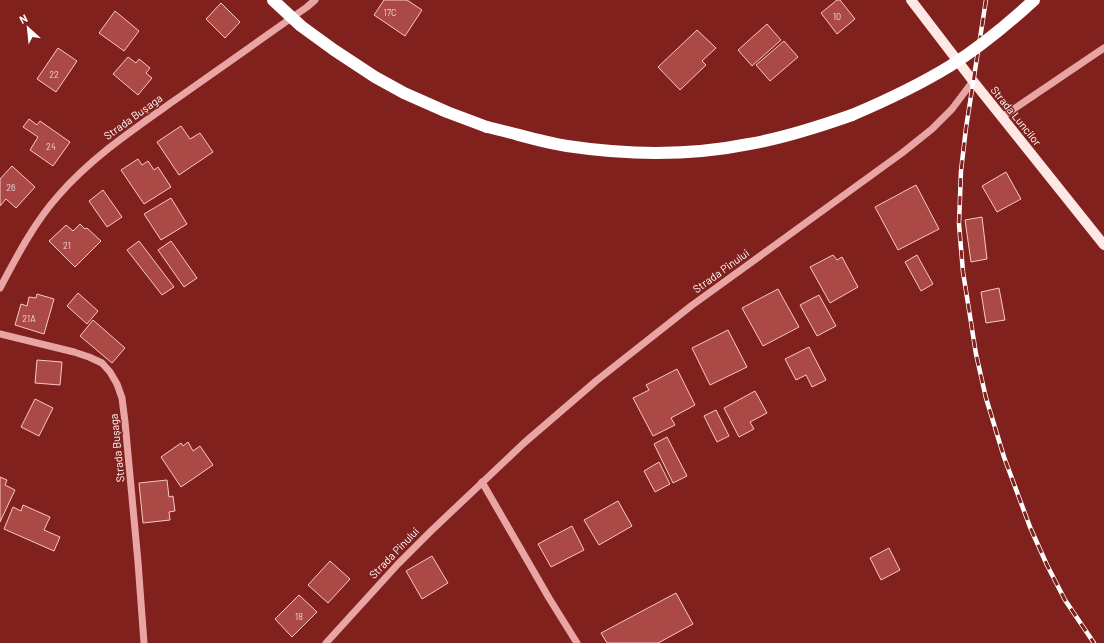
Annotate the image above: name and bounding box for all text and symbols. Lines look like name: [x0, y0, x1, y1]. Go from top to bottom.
house number: 17C: [384, 7, 396, 18]
north arrow: [8, 8, 48, 48]
text: N: [17, 11, 29, 26]
house number: 10: [833, 11, 841, 22]
house number: 22: [49, 69, 59, 80]
street label: Strada Luncilor: [988, 83, 1044, 148]
street label: Strada Bușaga: [101, 91, 164, 142]
house number: 24: [46, 141, 56, 152]
house number: 26: [6, 182, 16, 193]
house number: 21: [63, 240, 71, 251]
street label: Strada Pinului: [690, 246, 751, 295]
house number: 21A: [22, 313, 36, 324]
street label: Strada Bușaga: [106, 413, 127, 483]
street label: Strada Pinului: [366, 524, 421, 581]
house number: 18: [295, 611, 303, 622]

